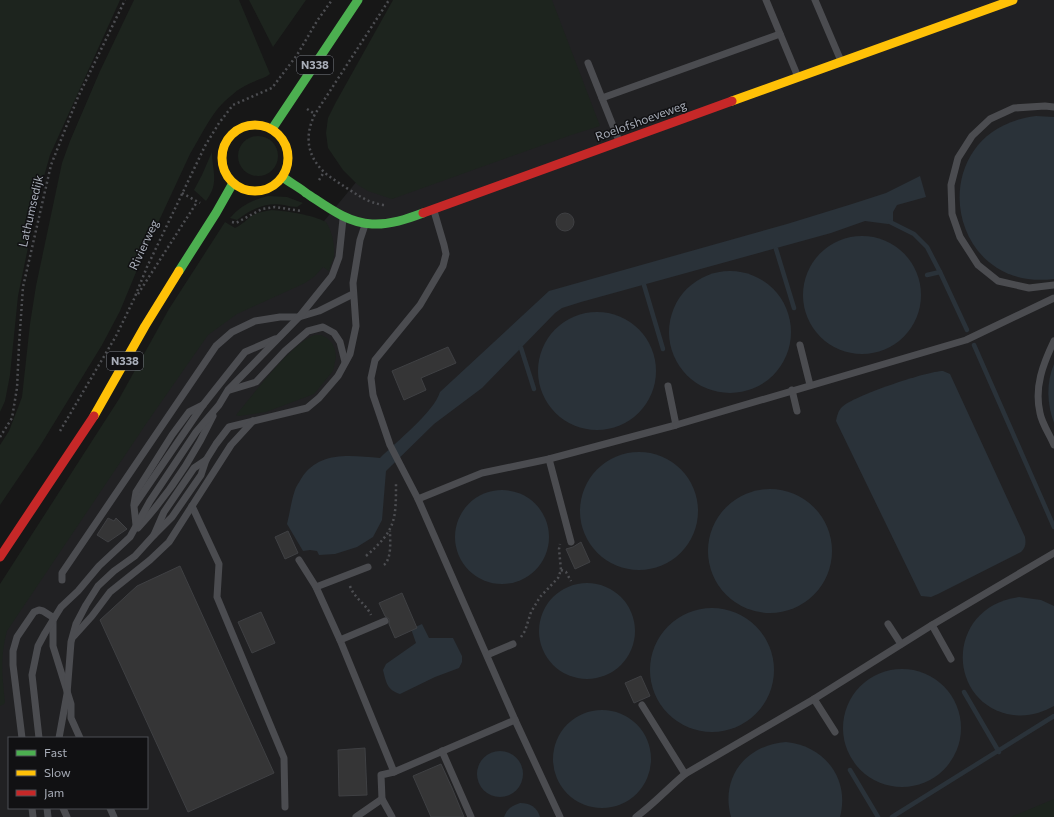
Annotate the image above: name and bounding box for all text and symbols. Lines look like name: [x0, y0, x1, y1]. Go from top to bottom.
road number: N338: [297, 56, 333, 74]
street label: Roelofshoeveweg: [593, 97, 689, 143]
street label: Lathumsedijk: [15, 173, 45, 248]
street label: Rivierweg: [125, 217, 161, 272]
road number: N338: [107, 352, 143, 370]
legend: [8, 737, 148, 809]
text: Fast: [44, 745, 67, 759]
text: Slow: [44, 765, 71, 779]
text: Jam: [44, 785, 64, 800]

